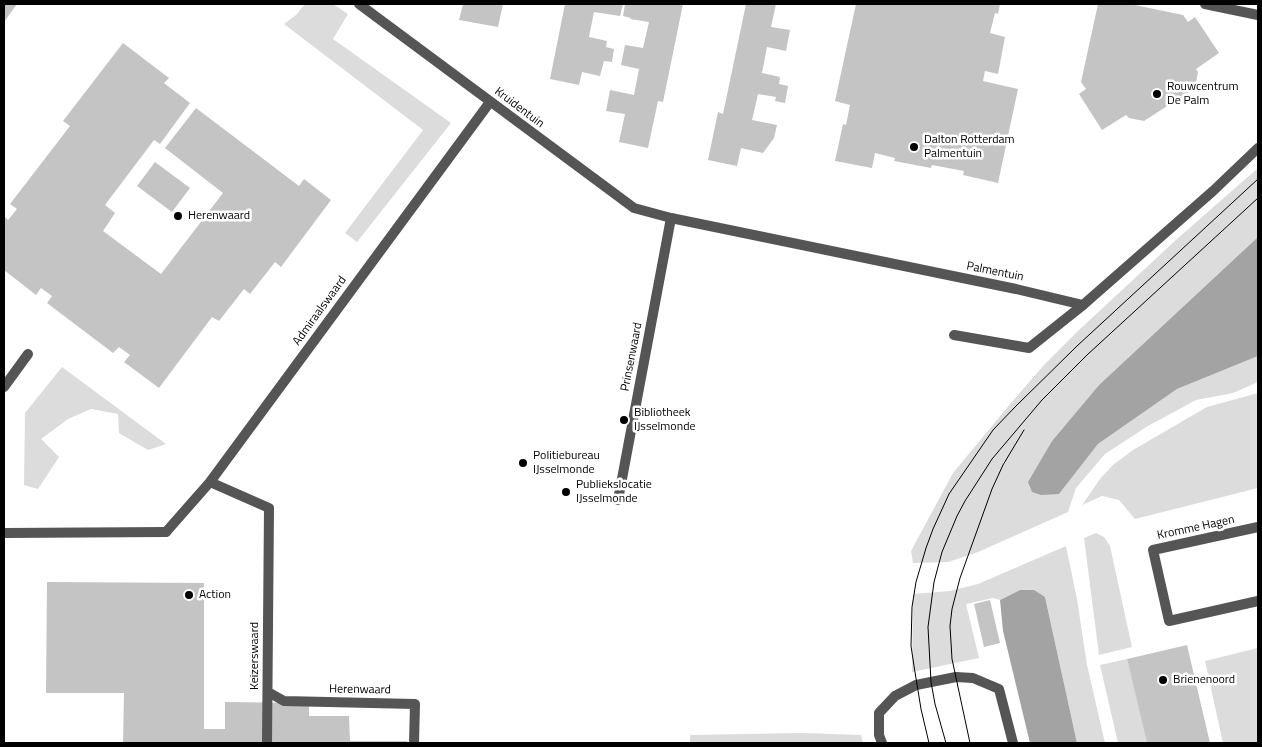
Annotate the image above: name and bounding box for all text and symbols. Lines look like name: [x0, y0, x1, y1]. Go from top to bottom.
place label: Rouwcentrum De Palm: [1167, 80, 1238, 108]
street label: Kruidentuin: [491, 85, 547, 131]
marker: Rouwcentrum De Palm: [1151, 88, 1163, 100]
place label: Dalton Rotterdam Palmentuin: [924, 133, 1015, 161]
marker: Dalton Rotterdam Palmentuin: [908, 141, 920, 153]
place label: Herenwaard: [188, 209, 250, 223]
marker: Herenwaard: [172, 210, 184, 222]
street label: Palmentuin: [965, 259, 1025, 285]
street label: Admiraalswaard: [290, 274, 350, 348]
street label: Prinsenwaard: [618, 321, 646, 393]
place label: Bibliotheek IJsselmonde: [634, 406, 696, 434]
marker: Bibliotheek IJsselmonde: [618, 414, 630, 426]
place label: Politiebureau IJsselmonde: [533, 449, 600, 477]
marker: Politiebureau IJsselmonde: [517, 457, 529, 469]
place label: Publiekslocatie IJsselmonde: [576, 478, 652, 506]
marker: Publiekslocatie IJsselmonde: [560, 486, 572, 498]
street label: Kromme Hagen: [1156, 513, 1236, 543]
place label: Action: [199, 588, 231, 602]
marker: Action: [183, 589, 195, 601]
street label: Keizerswaard: [248, 622, 262, 690]
place label: Brienenoord: [1173, 673, 1235, 687]
marker: Brienenoord: [1157, 674, 1169, 686]
street label: Herenwaard: [329, 682, 391, 698]

